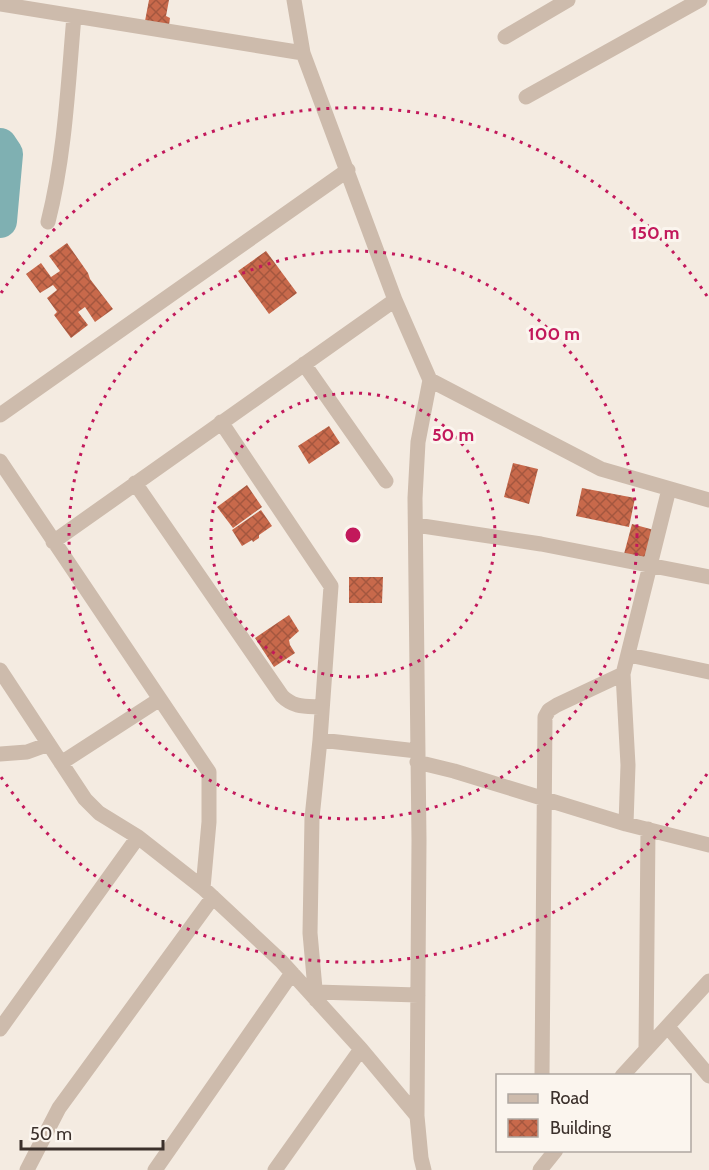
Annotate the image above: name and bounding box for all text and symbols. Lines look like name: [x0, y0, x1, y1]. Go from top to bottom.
text: 150 m: [631, 222, 679, 244]
text: 100 m: [528, 323, 580, 345]
text: 50 m: [432, 424, 474, 446]
centre of rings: [343, 525, 363, 545]
legend: [496, 1074, 691, 1152]
text: Road: [550, 1087, 589, 1109]
scale bar: [21, 1113, 164, 1151]
text: Building: [550, 1117, 612, 1139]
text: 50 m: [30, 1123, 72, 1145]

